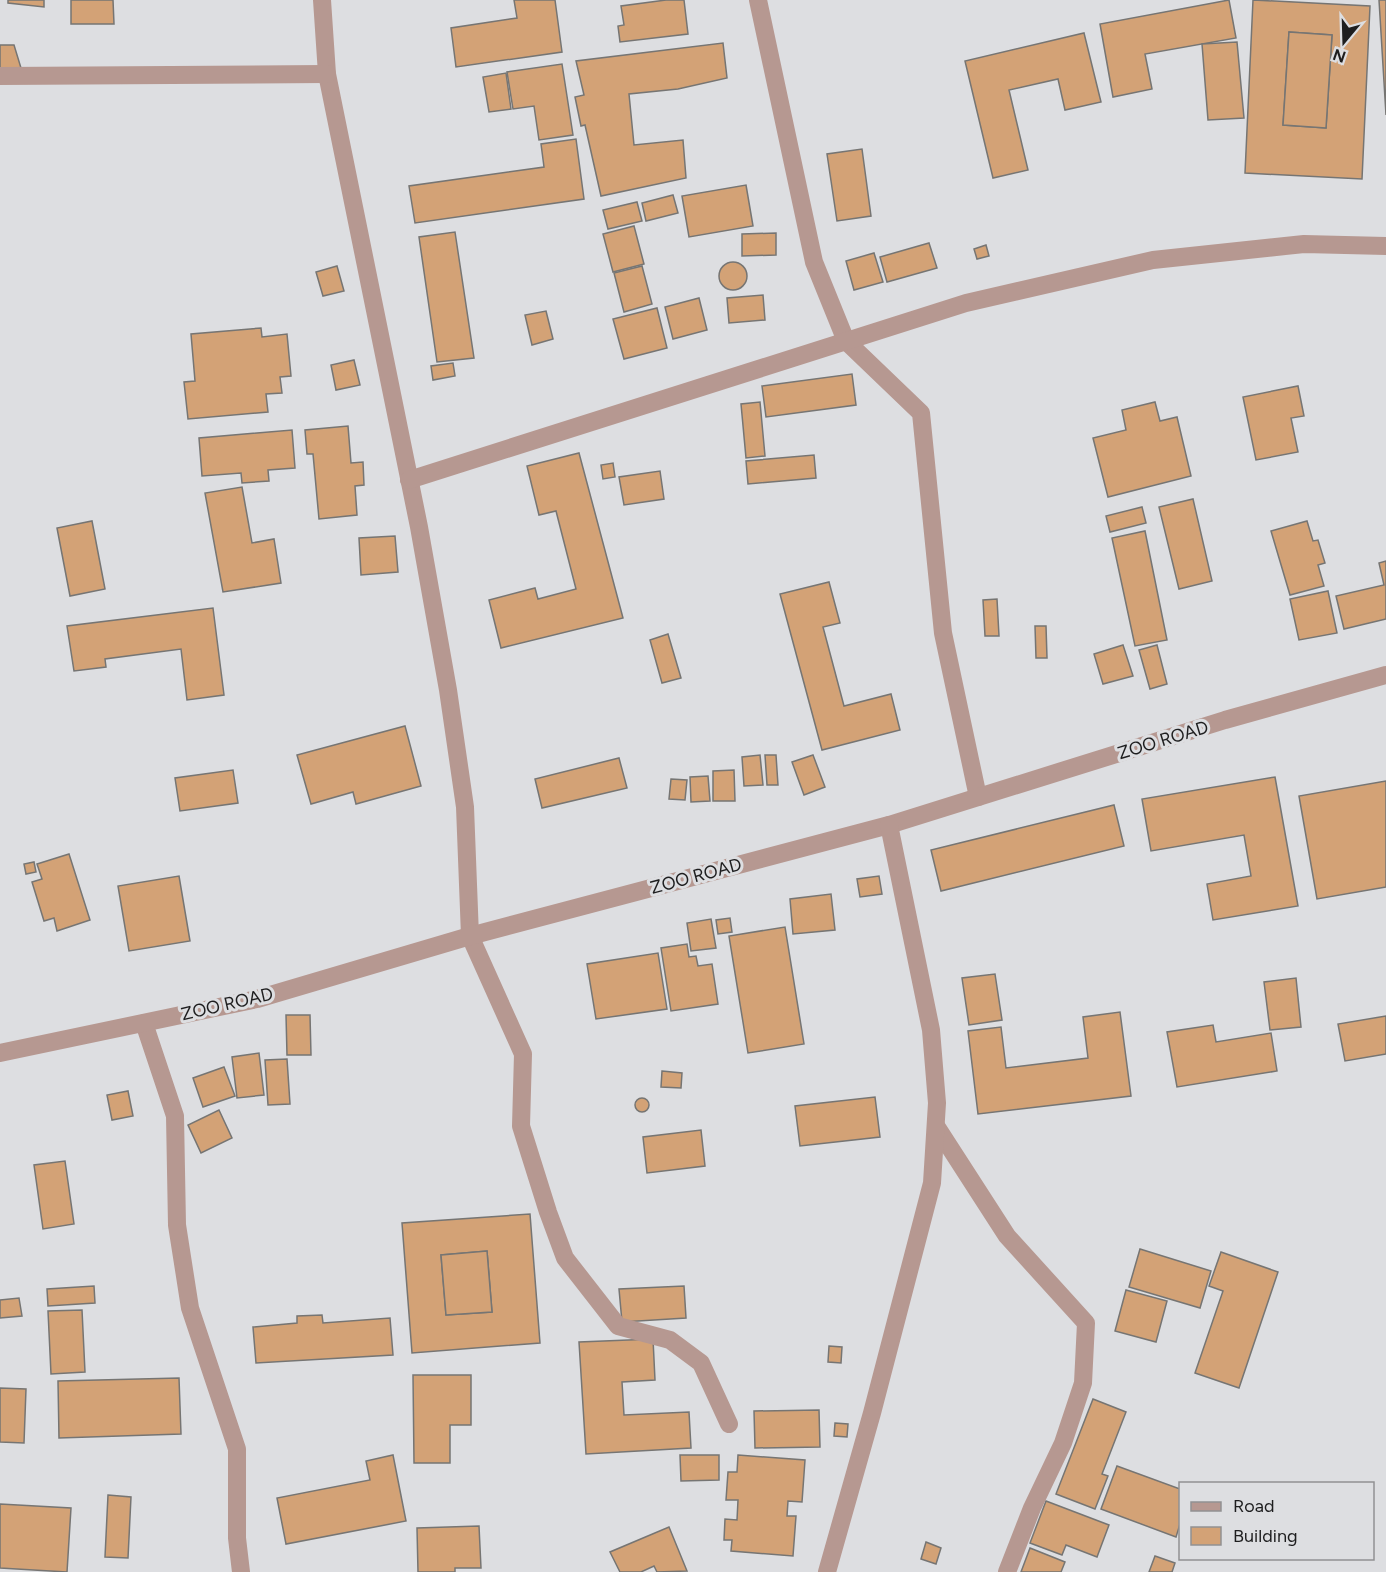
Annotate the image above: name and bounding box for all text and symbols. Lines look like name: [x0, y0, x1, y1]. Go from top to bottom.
north arrow: [1314, 12, 1374, 72]
text: N: [1330, 45, 1348, 67]
street label: ZOO ROAD: [1115, 716, 1211, 764]
street label: ZOO ROAD: [648, 853, 744, 899]
street label: ZOO ROAD: [179, 983, 275, 1025]
legend: [1179, 1482, 1374, 1560]
text: Road: [1233, 1495, 1274, 1517]
text: Building: [1233, 1525, 1298, 1547]

